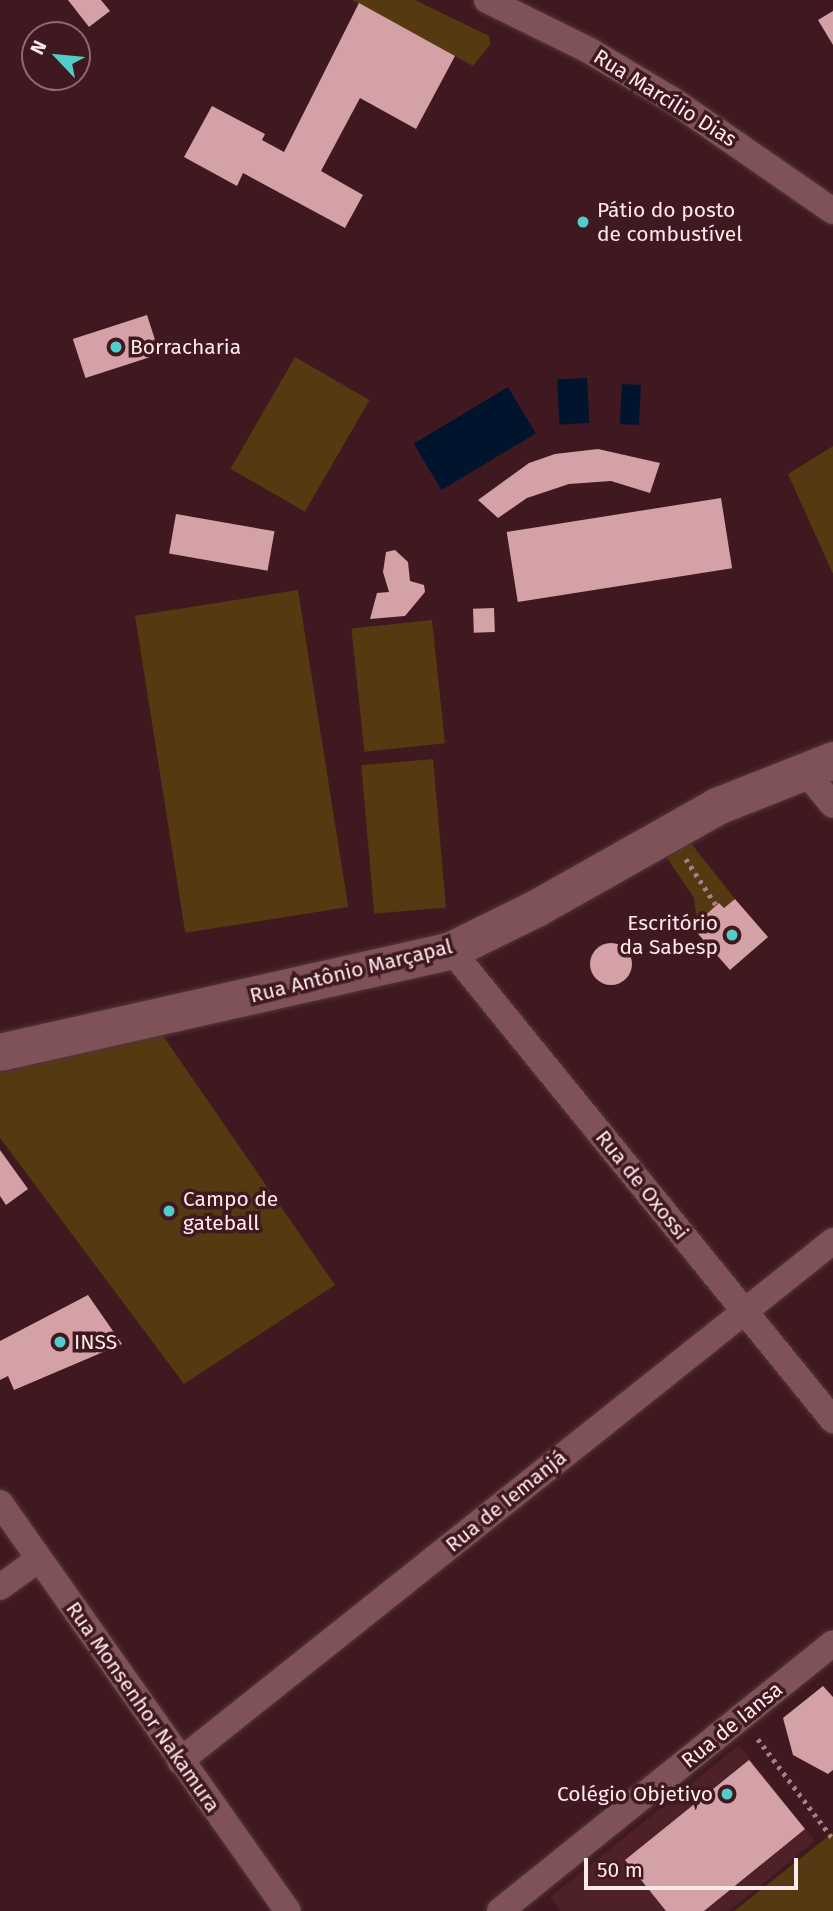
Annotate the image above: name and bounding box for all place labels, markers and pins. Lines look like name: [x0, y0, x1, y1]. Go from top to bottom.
place label: Pátio do posto de combustível: [597, 197, 742, 247]
marker: Pátio do posto de combustível: [575, 214, 591, 230]
place label: Borracharia: [130, 334, 241, 360]
marker: Borracharia: [108, 339, 124, 355]
place label: Escritório da Sabesp: [619, 910, 718, 960]
marker: Escritório da Sabesp: [724, 927, 740, 943]
place label: Campo de gateball: [183, 1186, 278, 1236]
marker: Campo de gateball: [161, 1203, 177, 1219]
place label: INSS: [74, 1329, 117, 1355]
marker: INSS: [52, 1334, 68, 1350]
place label: Colégio Objetivo: [557, 1781, 713, 1807]
marker: Colégio Objetivo: [719, 1786, 735, 1802]

